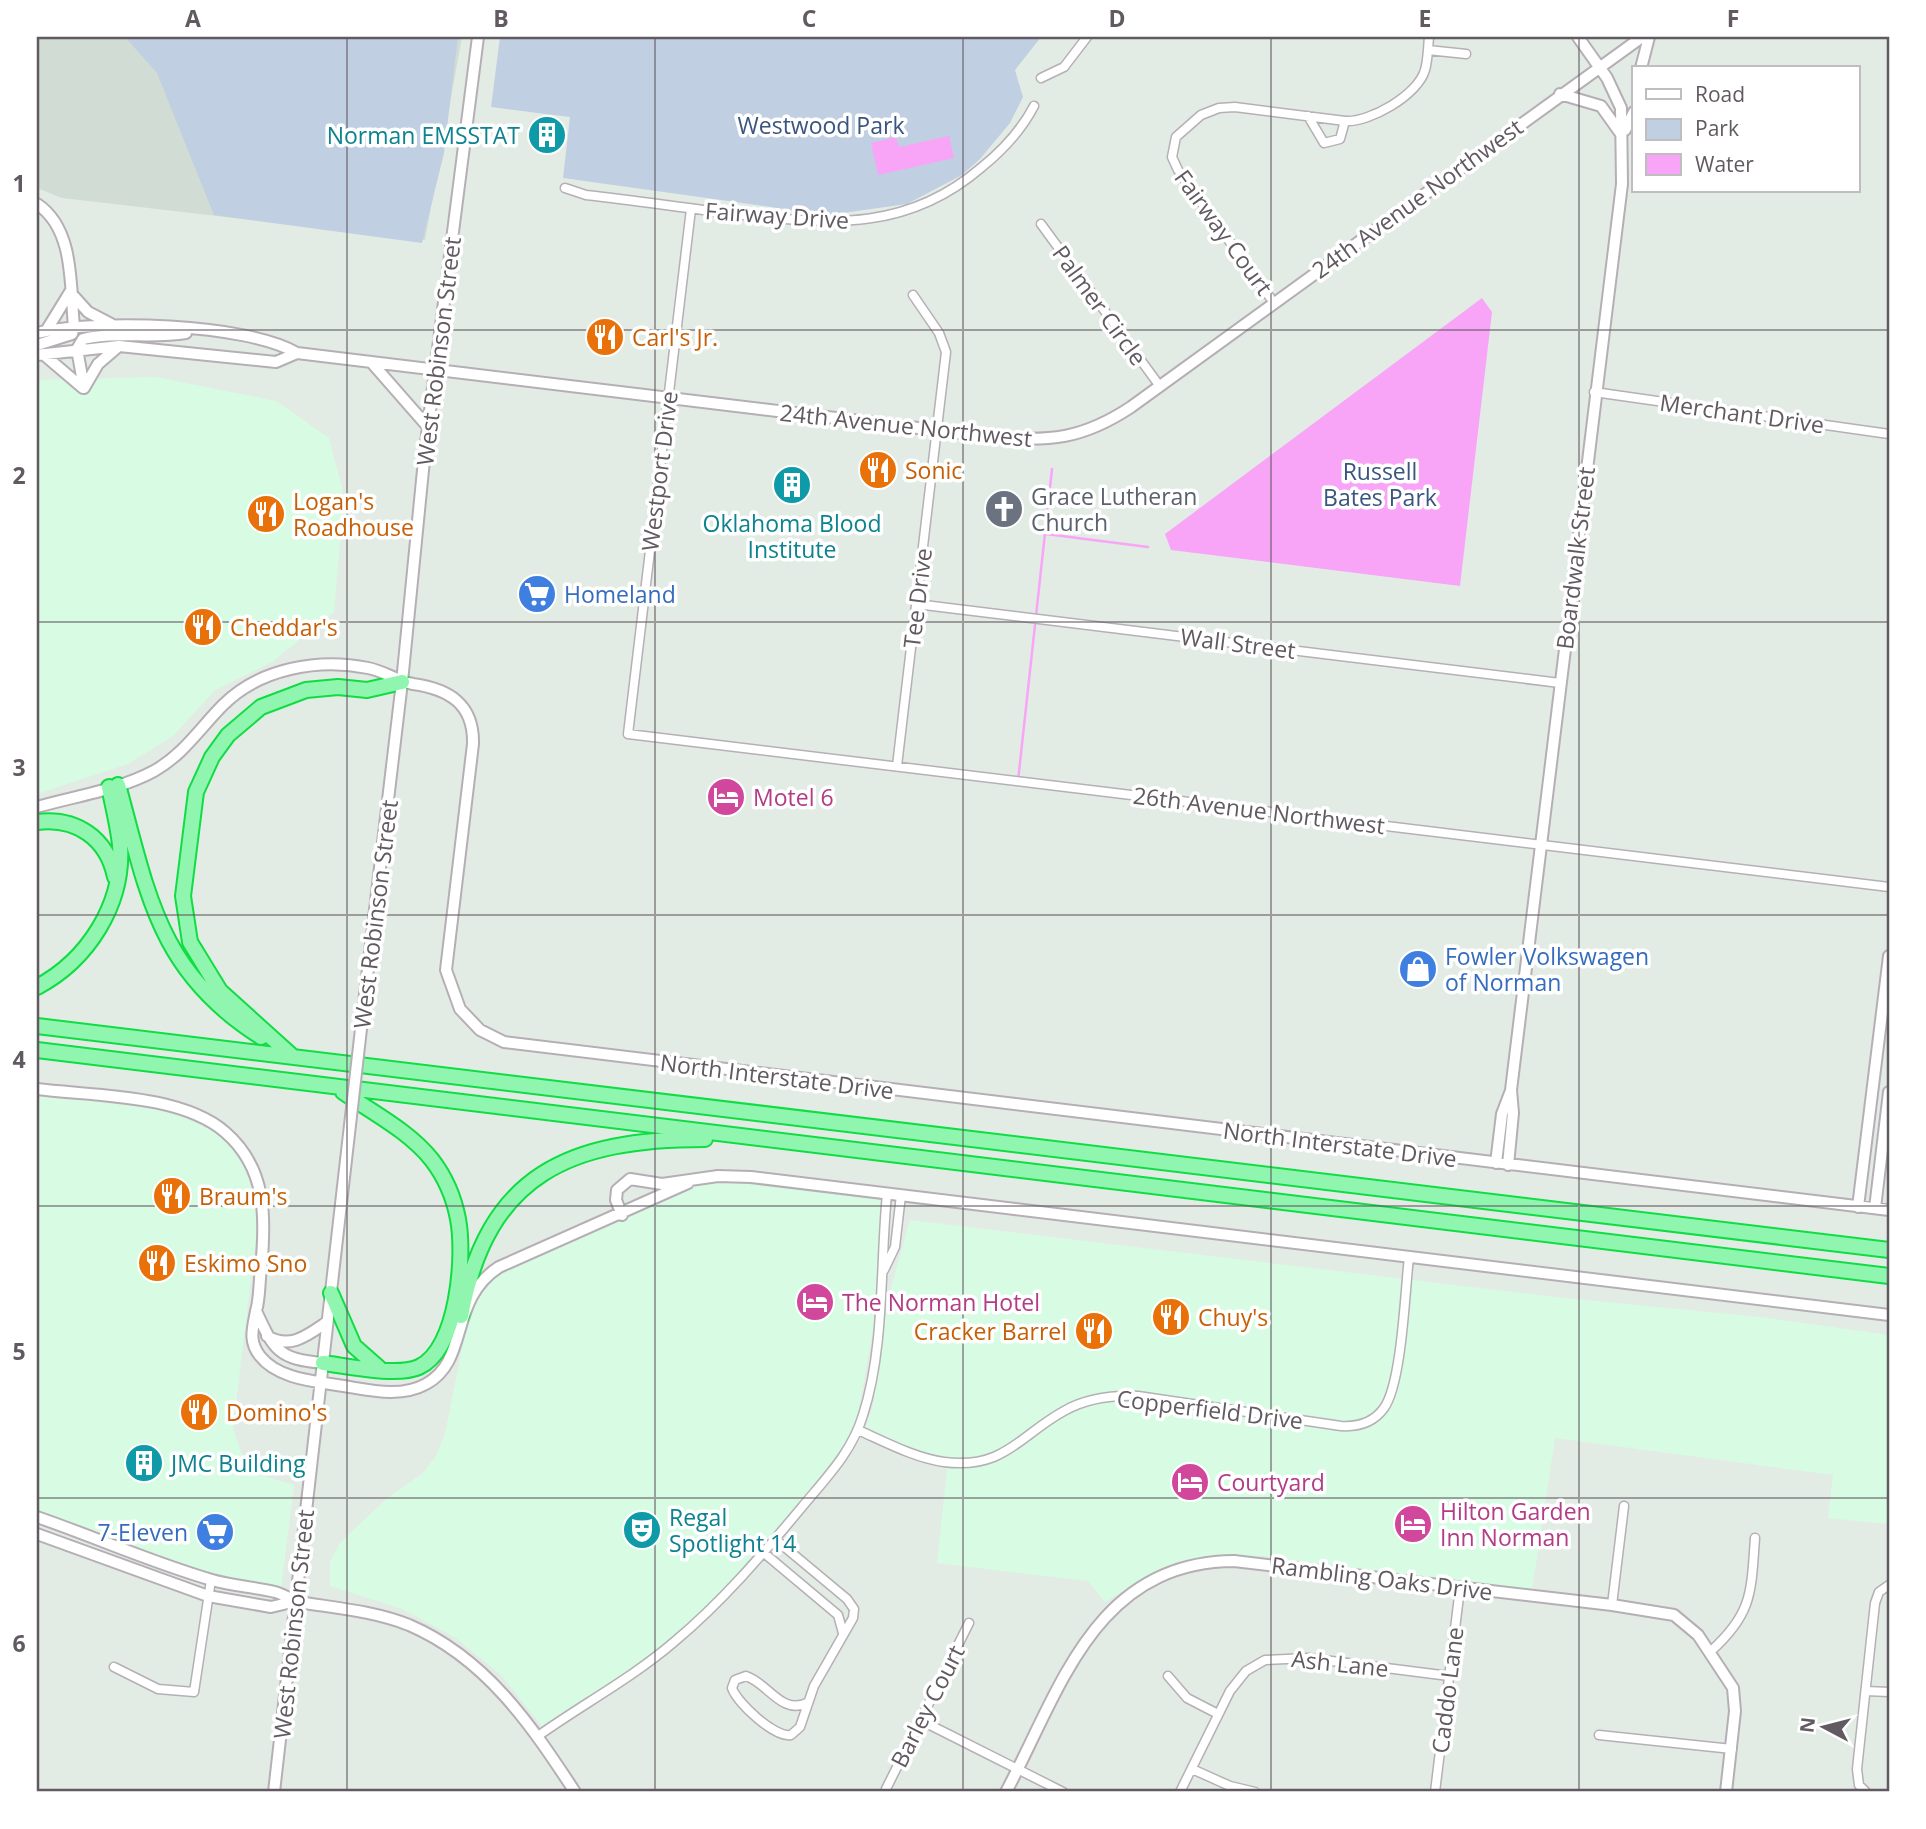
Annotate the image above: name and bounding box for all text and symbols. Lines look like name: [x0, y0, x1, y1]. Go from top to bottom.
text: A: [185, 2, 201, 34]
text: B: [493, 2, 509, 34]
text: C: [802, 2, 816, 34]
text: D: [1108, 2, 1126, 34]
text: E: [1419, 2, 1431, 34]
text: F: [1727, 2, 1739, 34]
legend: [1632, 66, 1860, 192]
text: Road: [1695, 80, 1745, 108]
park label: Westwood Park: [738, 109, 904, 141]
street label: 24th Avenue Northwest: [1305, 111, 1529, 285]
building icon: Norman EMSSTAT: [526, 114, 568, 156]
text: Park: [1695, 114, 1739, 142]
place label: Norman EMSSTAT: [327, 119, 520, 151]
text: Water: [1695, 150, 1754, 178]
street label: Fairway Court: [1168, 163, 1280, 301]
text: 1: [12, 167, 26, 199]
street label: Fairway Drive: [704, 194, 850, 236]
street label: West Robinson Street: [408, 235, 468, 467]
street label: Palmer Circle: [1045, 238, 1155, 372]
restaurant icon: Carl's Jr.: [584, 316, 626, 358]
place label: Carl's Jr.: [632, 321, 718, 353]
street label: Merchant Drive: [1658, 386, 1826, 440]
street label: Westport Drive: [633, 389, 685, 553]
street label: 24th Avenue Northwest: [778, 396, 1034, 454]
restaurant icon: Sonic: [857, 449, 899, 491]
place label: Sonic: [905, 454, 962, 486]
park label: Russell Bates Park: [1323, 455, 1437, 513]
text: 2: [12, 459, 26, 491]
building icon: Oklahoma Blood Institute: [771, 464, 813, 506]
street label: Boardwalk Street: [1548, 465, 1602, 651]
place label: Grace Lutheran Church: [1031, 480, 1197, 538]
place label: Logan's Roadhouse: [293, 485, 414, 543]
church icon: Grace Lutheran Church: [983, 488, 1025, 530]
restaurant icon: Logan's Roadhouse: [245, 493, 287, 535]
place label: Oklahoma Blood Institute: [703, 507, 881, 565]
street label: Tee Drive: [895, 546, 939, 650]
supermarket icon: Homeland: [516, 573, 558, 615]
place label: Homeland: [564, 578, 676, 610]
restaurant icon: Cheddar's: [182, 606, 224, 648]
place label: Cheddar's: [230, 611, 338, 643]
street label: Wall Street: [1179, 620, 1297, 666]
text: 3: [12, 751, 26, 783]
hotel icon: Motel 6: [705, 776, 747, 818]
street label: 26th Avenue Northwest: [1131, 779, 1387, 841]
place label: Motel 6: [753, 781, 834, 813]
street label: West Robinson Street: [345, 798, 405, 1030]
place label: Fowler Volkswagen of Norman: [1445, 940, 1649, 998]
shop icon: Fowler Volkswagen of Norman: [1397, 948, 1439, 990]
text: 4: [12, 1043, 26, 1075]
street label: North Interstate Drive: [658, 1046, 896, 1106]
street label: North Interstate Drive: [1221, 1114, 1459, 1174]
restaurant icon: Braum's: [151, 1175, 193, 1217]
place label: Braum's: [199, 1180, 287, 1212]
restaurant icon: Eskimo Sno: [136, 1242, 178, 1284]
place label: Eskimo Sno: [184, 1247, 307, 1279]
hotel icon: The Norman Hotel: [794, 1281, 836, 1323]
place label: The Norman Hotel: [842, 1286, 1040, 1318]
restaurant icon: Chuy's: [1150, 1296, 1192, 1338]
place label: Chuy's: [1198, 1301, 1268, 1333]
restaurant icon: Cracker Barrel: [1073, 1310, 1115, 1352]
place label: Cracker Barrel: [914, 1315, 1067, 1347]
text: 5: [12, 1335, 26, 1367]
street label: Copperfield Drive: [1115, 1382, 1305, 1436]
restaurant icon: Domino's: [178, 1391, 220, 1433]
place label: Domino's: [226, 1396, 328, 1428]
building icon: JMC Building: [123, 1442, 165, 1484]
place label: JMC Building: [169, 1447, 306, 1479]
hotel icon: Courtyard: [1169, 1461, 1211, 1503]
place label: Courtyard: [1217, 1466, 1325, 1498]
place label: Hilton Garden Inn Norman: [1440, 1495, 1591, 1553]
place label: Regal Spotlight 14: [669, 1501, 796, 1559]
hotel icon: Hilton Garden Inn Norman: [1392, 1503, 1434, 1545]
street label: West Robinson Street: [265, 1508, 321, 1740]
theatre icon: Regal Spotlight 14: [621, 1509, 663, 1551]
supermarket icon: 7-Eleven: [194, 1511, 236, 1553]
place label: 7-Eleven: [97, 1516, 188, 1548]
street label: Rambling Oaks Drive: [1270, 1549, 1494, 1607]
street label: Caddo Lane: [1423, 1625, 1471, 1755]
text: 6: [12, 1627, 26, 1659]
street label: Barley Court: [882, 1639, 972, 1773]
street label: Ash Lane: [1290, 1642, 1390, 1684]
north arrow: [1790, 1692, 1860, 1762]
text: N: [1793, 1716, 1821, 1734]

